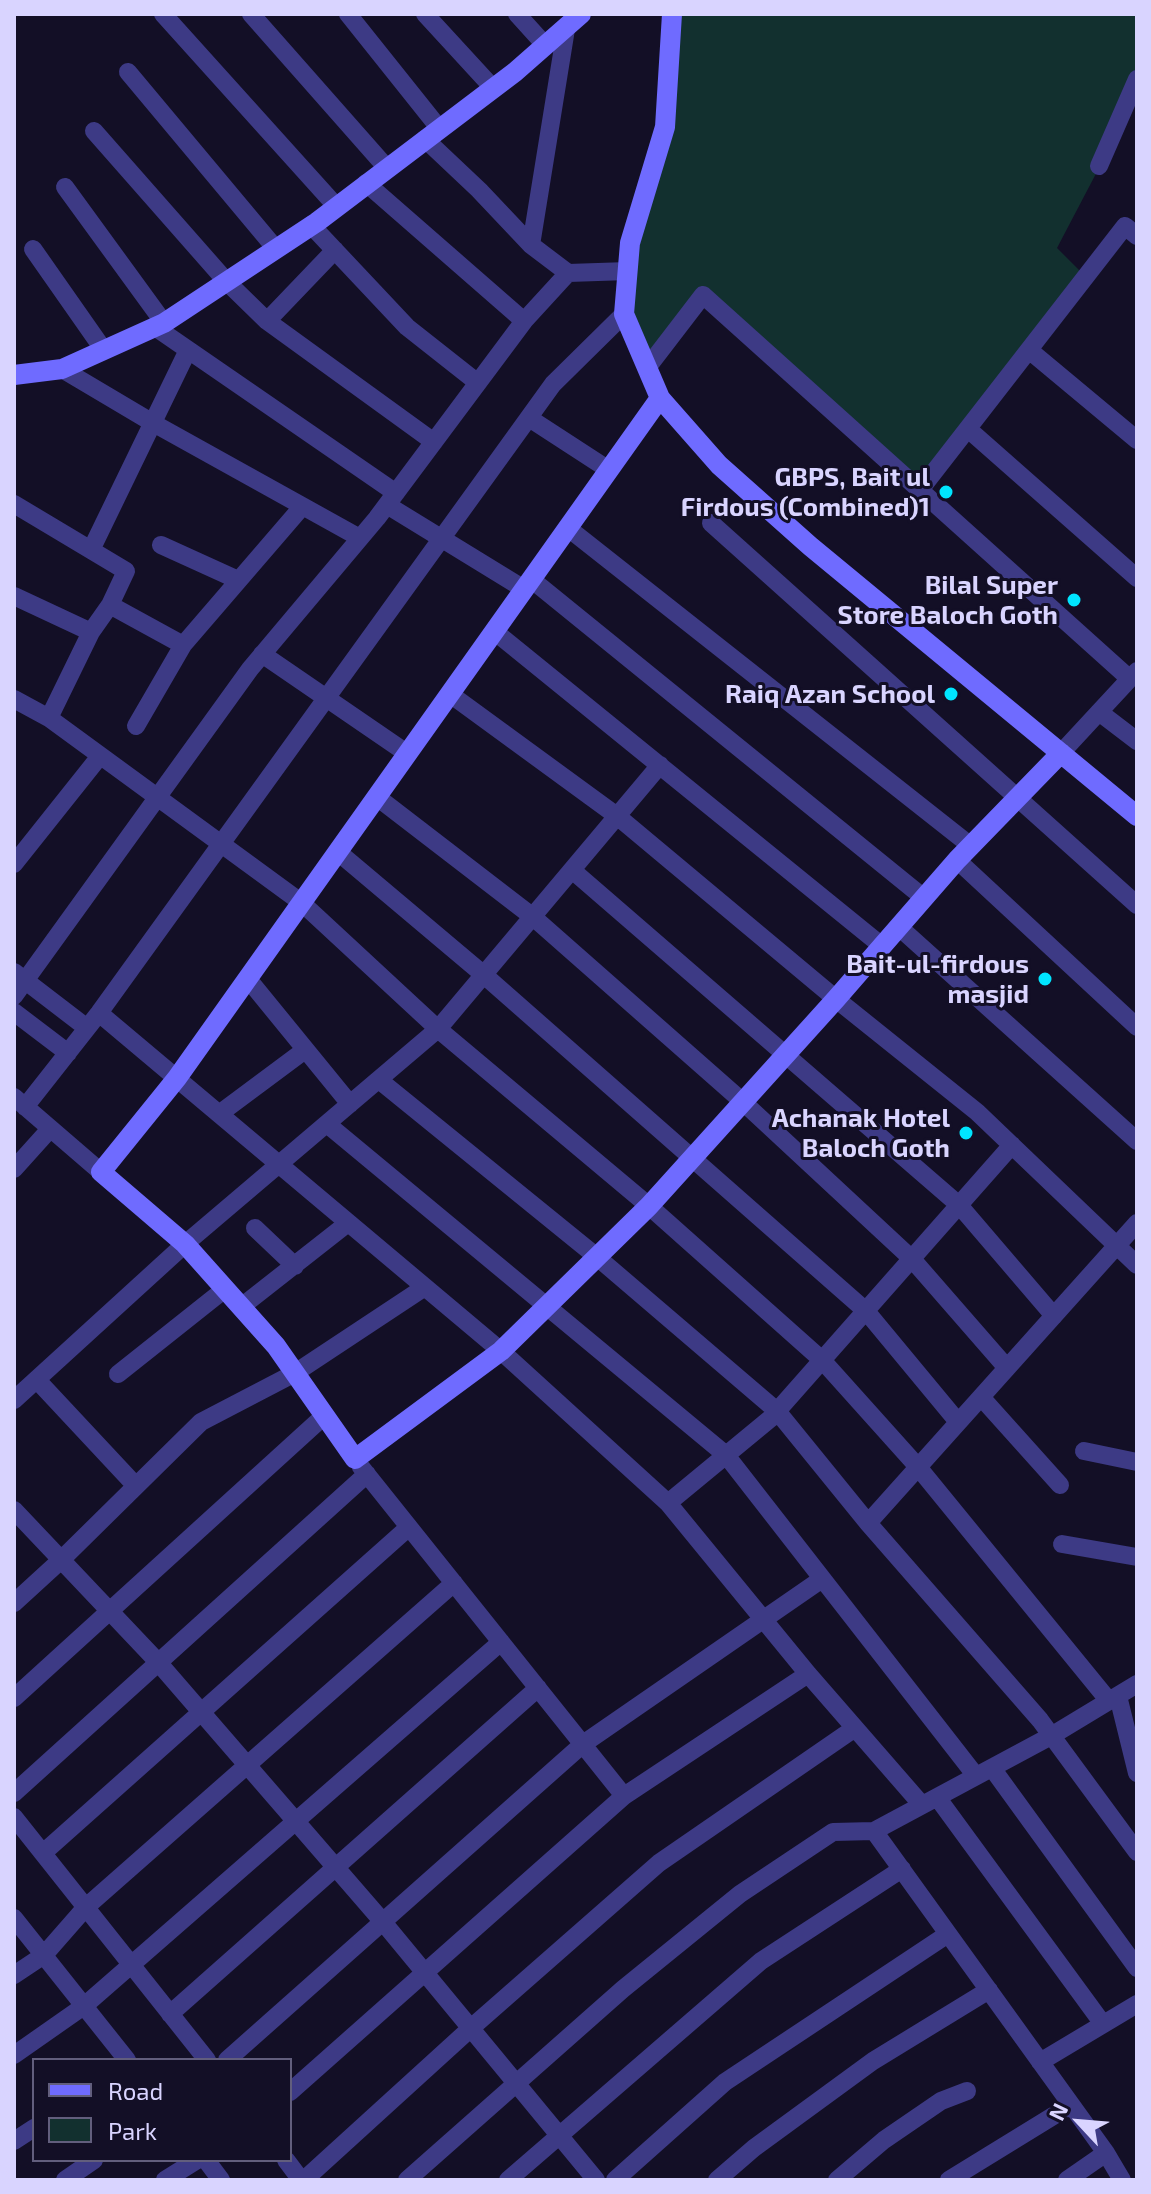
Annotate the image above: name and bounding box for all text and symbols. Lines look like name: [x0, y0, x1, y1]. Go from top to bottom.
place label: GBPS, Bait ul Firdous (Combined)1: [681, 461, 930, 522]
marker: GBPS, Bait ul Firdous (Combined)1: [937, 483, 955, 501]
place label: Bilal Super Store Baloch Goth: [837, 569, 1058, 630]
marker: Bilal Super Store Baloch Goth: [1065, 591, 1083, 609]
place label: Raiq Azan School: [725, 678, 935, 710]
marker: Raiq Azan School: [942, 685, 960, 703]
place label: Bait-ul-firdous masjid: [846, 948, 1029, 1010]
marker: Bait-ul-firdous masjid: [1036, 970, 1054, 988]
place label: Achanak Hotel Baloch Goth: [772, 1102, 950, 1164]
marker: Achanak Hotel Baloch Goth: [957, 1124, 975, 1142]
legend: [32, 2058, 292, 2162]
text: Road: [108, 2076, 163, 2105]
north arrow: [1039, 2082, 1119, 2162]
text: N: [1042, 2099, 1073, 2124]
text: Park: [108, 2116, 157, 2145]

